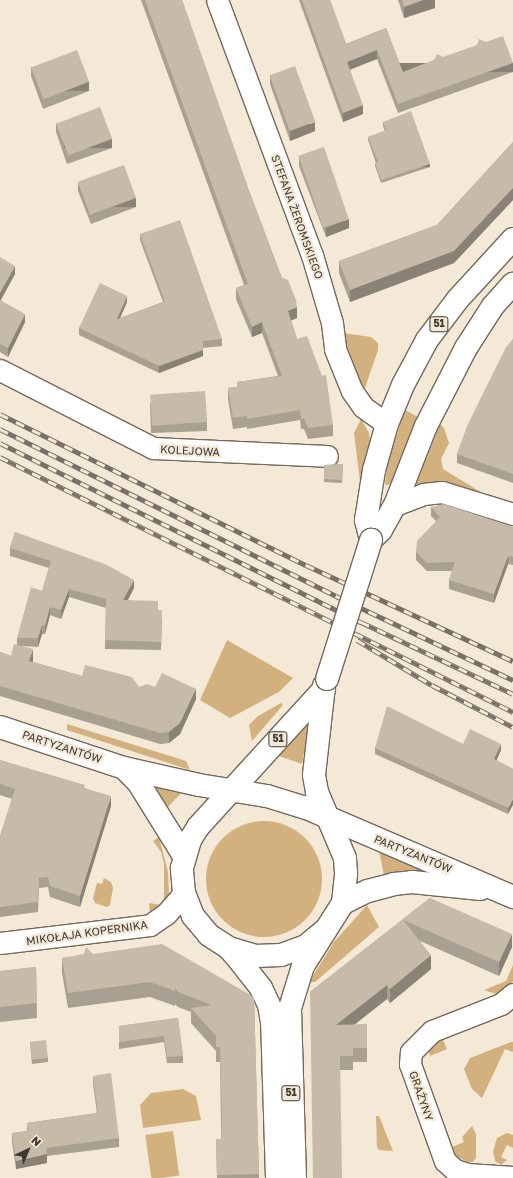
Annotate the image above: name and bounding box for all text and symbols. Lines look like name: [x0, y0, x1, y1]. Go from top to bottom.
street label: STEFANA ŻEROMSKIEGO: [268, 153, 326, 281]
road number: 51: [429, 316, 449, 332]
street label: KOLEJOWA: [160, 443, 220, 459]
street label: PARTYZANTÓW: [21, 728, 103, 766]
road number: 51: [268, 731, 288, 747]
street label: PARTYZANTÓW: [372, 832, 454, 876]
street label: MIKOŁAJA KOPERNIKA: [25, 918, 149, 948]
street label: GRAŻYNY: [406, 1069, 436, 1123]
road number: 51: [281, 1085, 301, 1101]
north arrow: [8, 1130, 48, 1170]
text: N: [29, 1133, 44, 1149]

